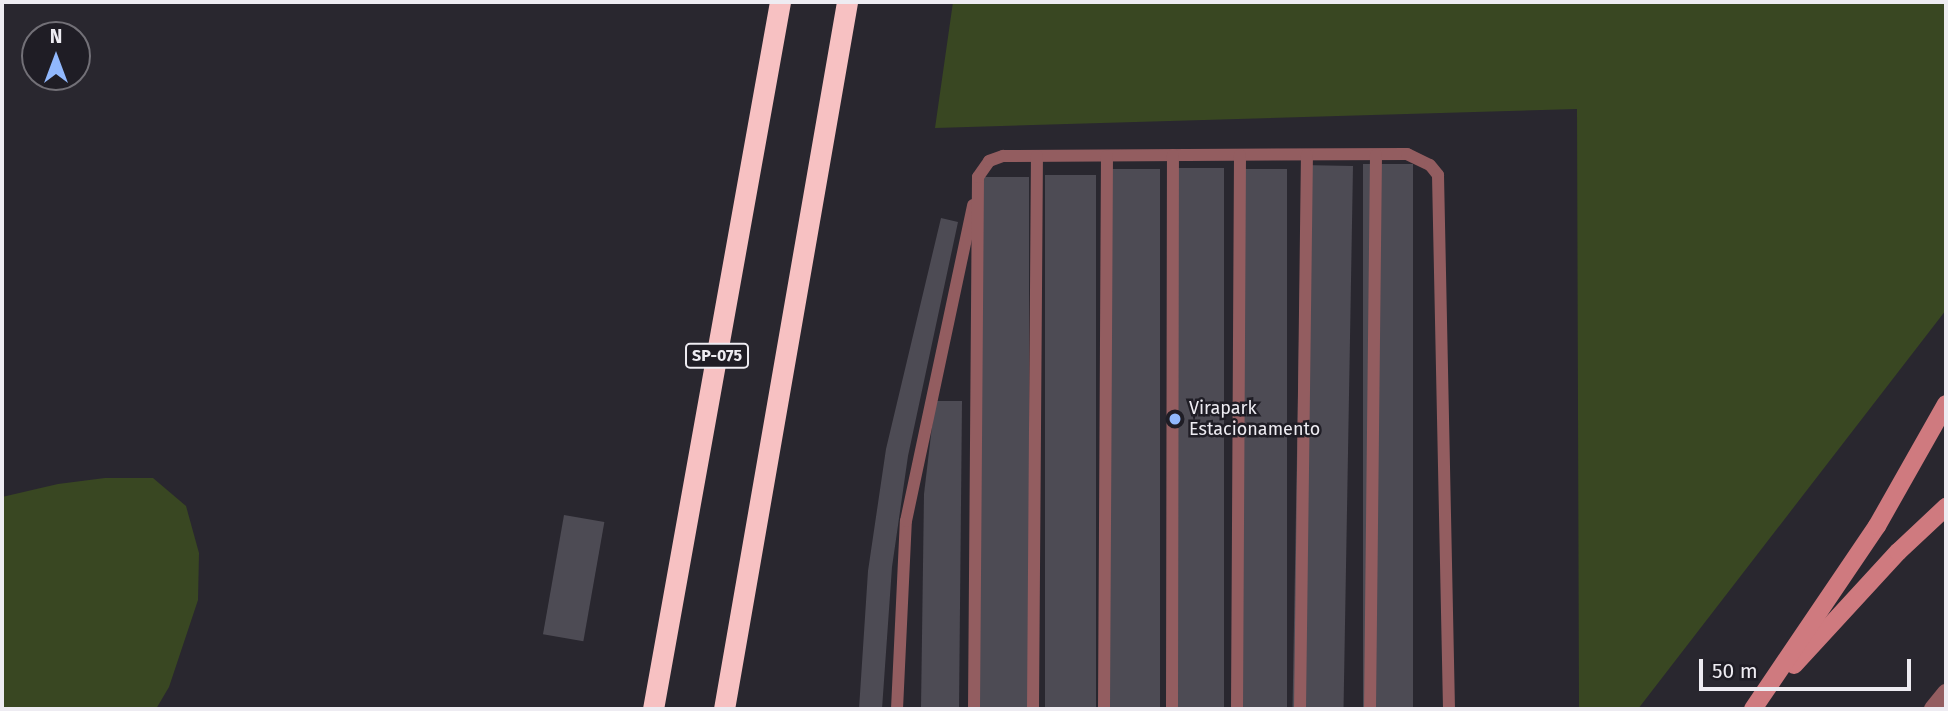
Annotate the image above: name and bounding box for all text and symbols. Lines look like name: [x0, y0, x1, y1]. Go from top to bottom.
north arrow: [21, 21, 91, 91]
text: N: [50, 25, 62, 48]
road number: SP-075: [684, 344, 750, 368]
place label: Virapark Estacionamento: [1189, 398, 1320, 440]
marker: Virapark Estacionamento: [1167, 411, 1183, 427]
scale bar: [1703, 644, 1915, 688]
text: 50 m: [1712, 658, 1758, 684]

